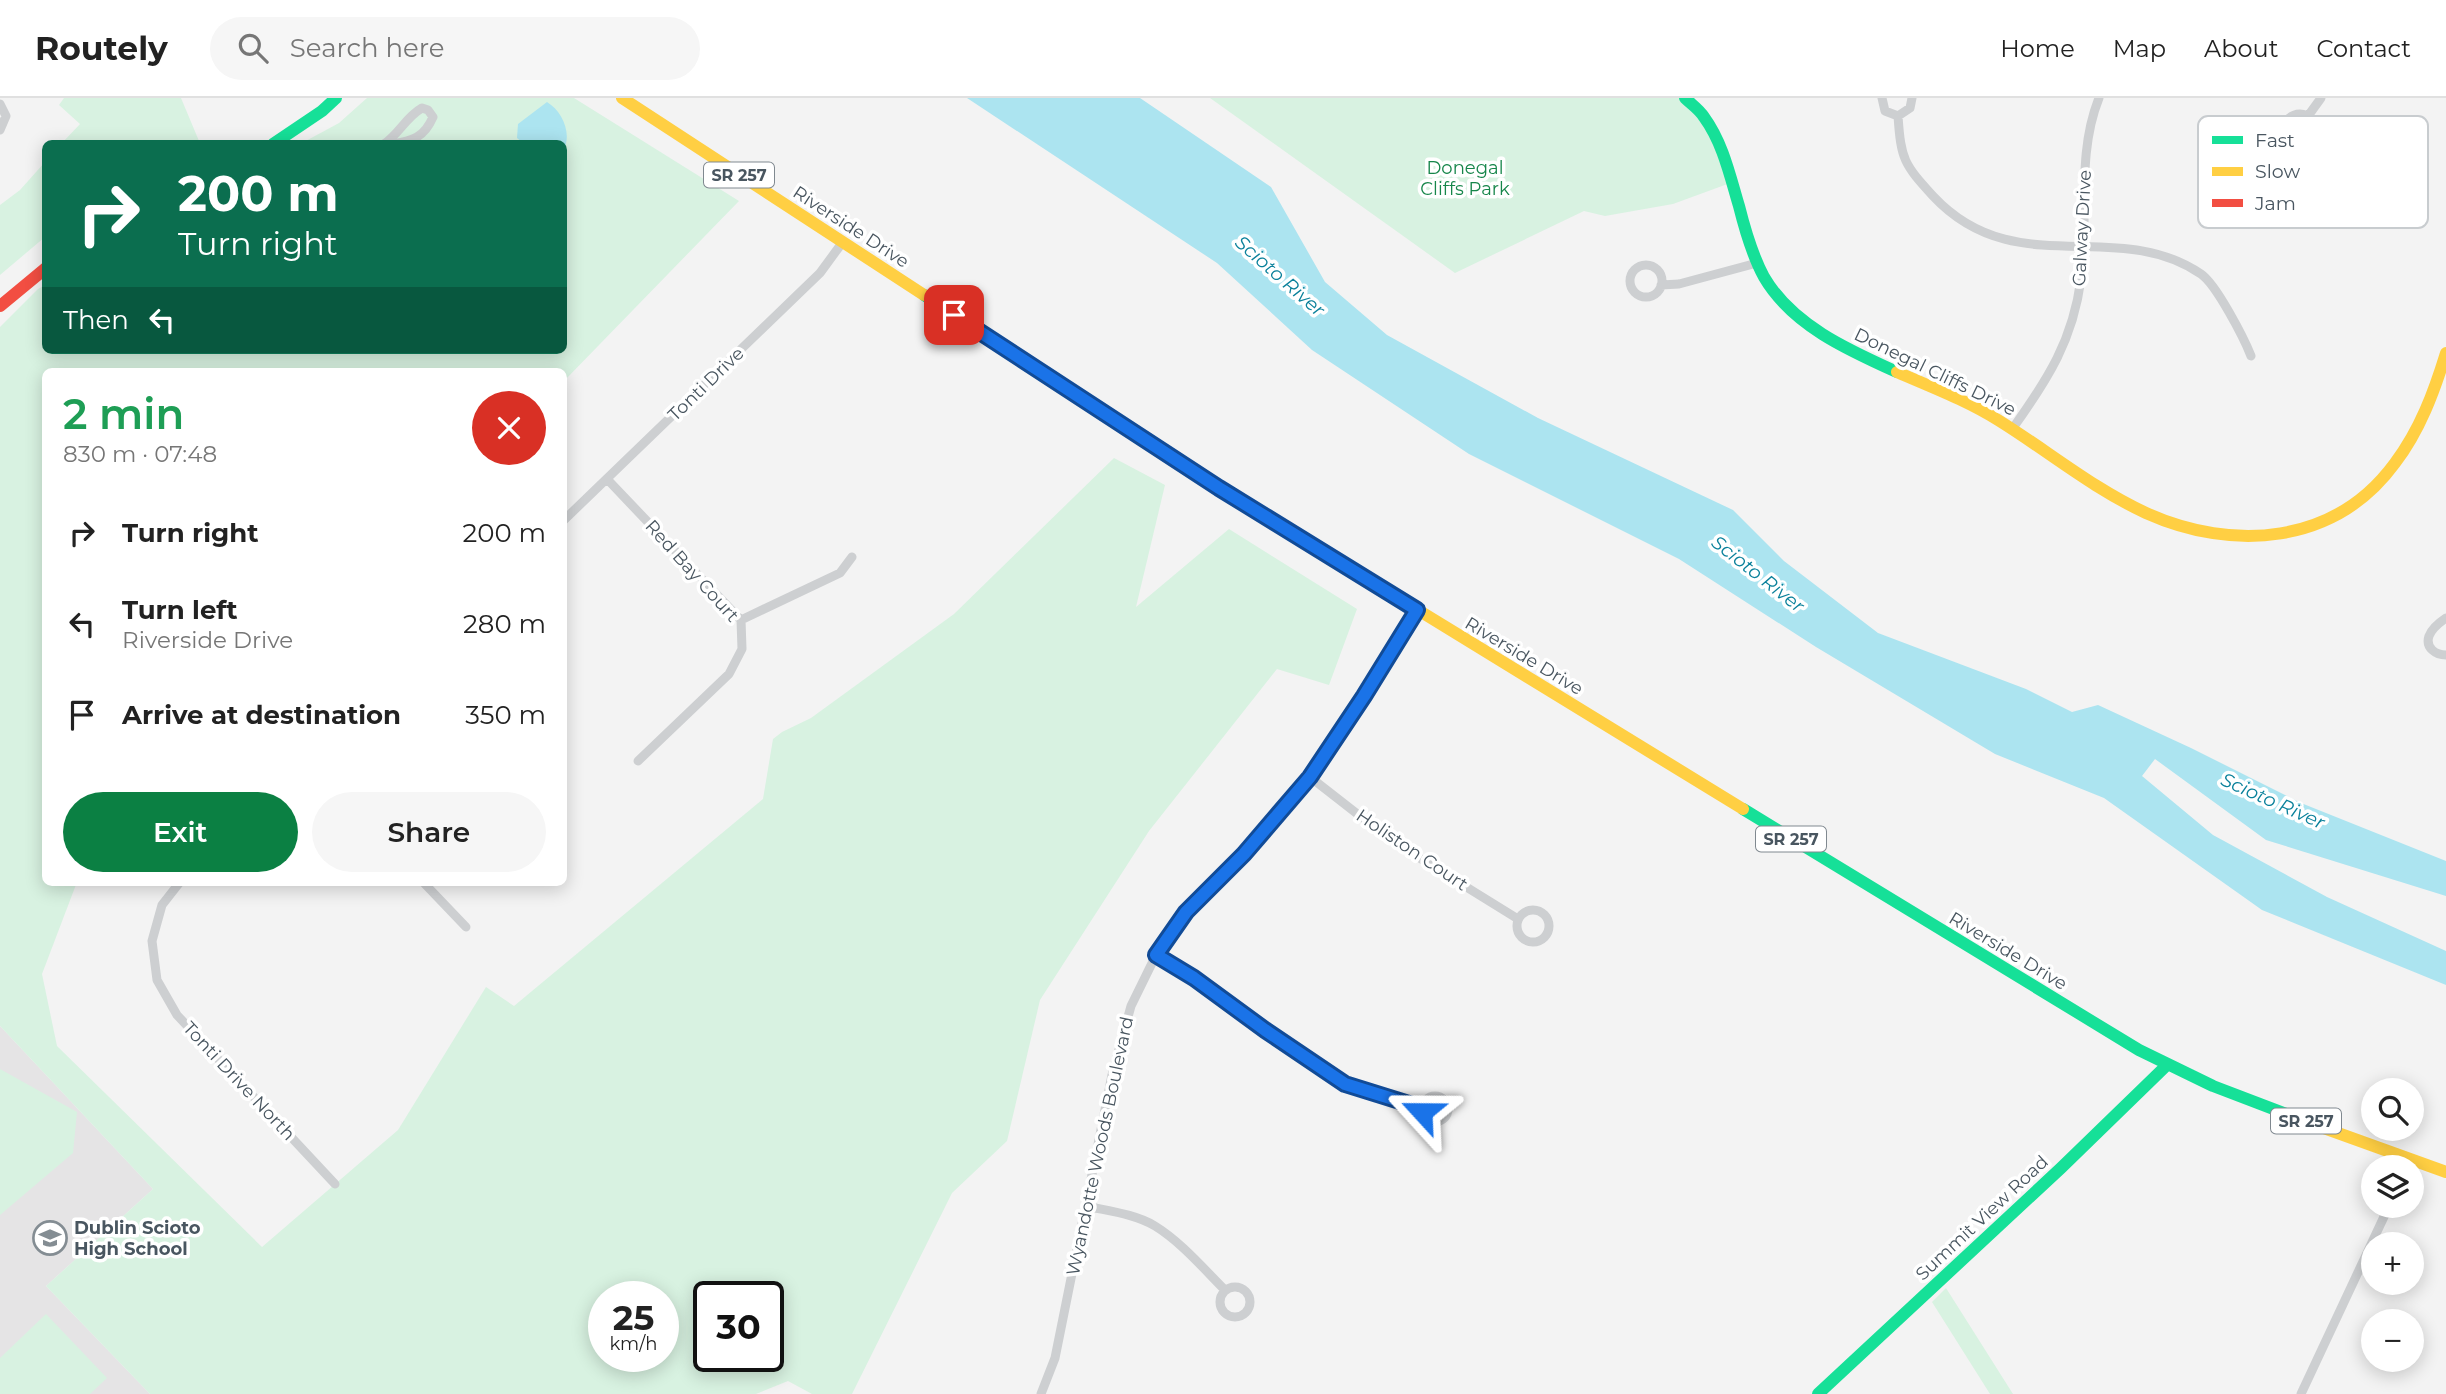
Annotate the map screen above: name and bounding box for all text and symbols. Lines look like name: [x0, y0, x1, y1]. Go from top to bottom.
search box: [210, 17, 700, 80]
text: Routely: [35, 28, 168, 68]
icon: search: [234, 29, 272, 67]
text: Search here: [290, 32, 445, 64]
text: Home: [2000, 34, 2075, 63]
text: Map: [2113, 34, 2166, 63]
text: About: [2204, 34, 2278, 63]
text: Contact: [2316, 34, 2411, 63]
legend: [2198, 116, 2428, 228]
text: Fast: [2255, 129, 2295, 152]
park label: Donegal Cliffs Park: [1420, 157, 1510, 200]
text: Slow: [2255, 160, 2300, 183]
road number: SR 257: [704, 162, 774, 188]
text: 200 m: [178, 164, 339, 223]
icon: right: [63, 168, 154, 259]
street label: Galway Drive: [2068, 169, 2096, 287]
street label: Riverside Drive: [789, 181, 913, 273]
text: Jam: [2254, 192, 2296, 215]
text: Turn right: [178, 224, 338, 263]
water label: Scioto River: [1230, 231, 1330, 321]
pin: [924, 285, 984, 345]
icon: arrive: [935, 296, 973, 334]
icon: left: [143, 301, 181, 339]
text: Then: [63, 304, 129, 336]
street label: Donegal Cliffs Drive: [1851, 323, 2019, 421]
street label: Tonti Drive: [664, 342, 749, 426]
text: 2 min: [63, 388, 184, 440]
button: close: [472, 391, 546, 465]
text: 830 m · 07:48: [63, 440, 217, 468]
icon: right: [63, 514, 101, 552]
street label: Red Bay Court: [640, 515, 744, 627]
text: Turn right: [122, 517, 258, 549]
text: 200 m: [462, 517, 546, 549]
water label: Scioto River: [1707, 531, 1809, 618]
text: Turn left: [122, 594, 238, 626]
icon: left: [63, 605, 101, 643]
text: 280 m: [463, 608, 546, 640]
street label: Riverside Drive: [1461, 612, 1587, 700]
text: Riverside Drive: [122, 626, 293, 654]
icon: arrive: [63, 696, 101, 734]
text: Arrive at destination: [122, 699, 401, 731]
text: 350 m: [465, 699, 546, 731]
water label: Scioto River: [2217, 768, 2329, 834]
button: Exit: [63, 792, 298, 872]
button: Share: [312, 792, 546, 872]
street label: Holiston Court: [1352, 805, 1472, 895]
road number: SR 257: [1756, 826, 1826, 852]
street label: Riverside Drive: [1945, 907, 2071, 995]
street label: Wyandotte Woods Boulevard: [1062, 1014, 1138, 1278]
street label: Tonti Drive North: [178, 1017, 300, 1145]
position arrow: [1385, 1075, 1459, 1149]
map controls: [2361, 1078, 2424, 1372]
button: search: [2361, 1078, 2424, 1141]
road number: SR 257: [2271, 1108, 2341, 1134]
street label: Summit View Road: [1911, 1151, 2053, 1285]
button: layers: [2361, 1155, 2424, 1218]
place label: Dublin Scioto High School: [74, 1217, 201, 1260]
school or university icon: Dublin Scioto High School: [31, 1219, 69, 1257]
button: +: [2361, 1232, 2424, 1295]
speed limit sign: 30: [693, 1281, 784, 1372]
text: 25: [613, 1296, 654, 1339]
button: −: [2361, 1309, 2424, 1372]
text: km/h: [609, 1333, 658, 1355]

